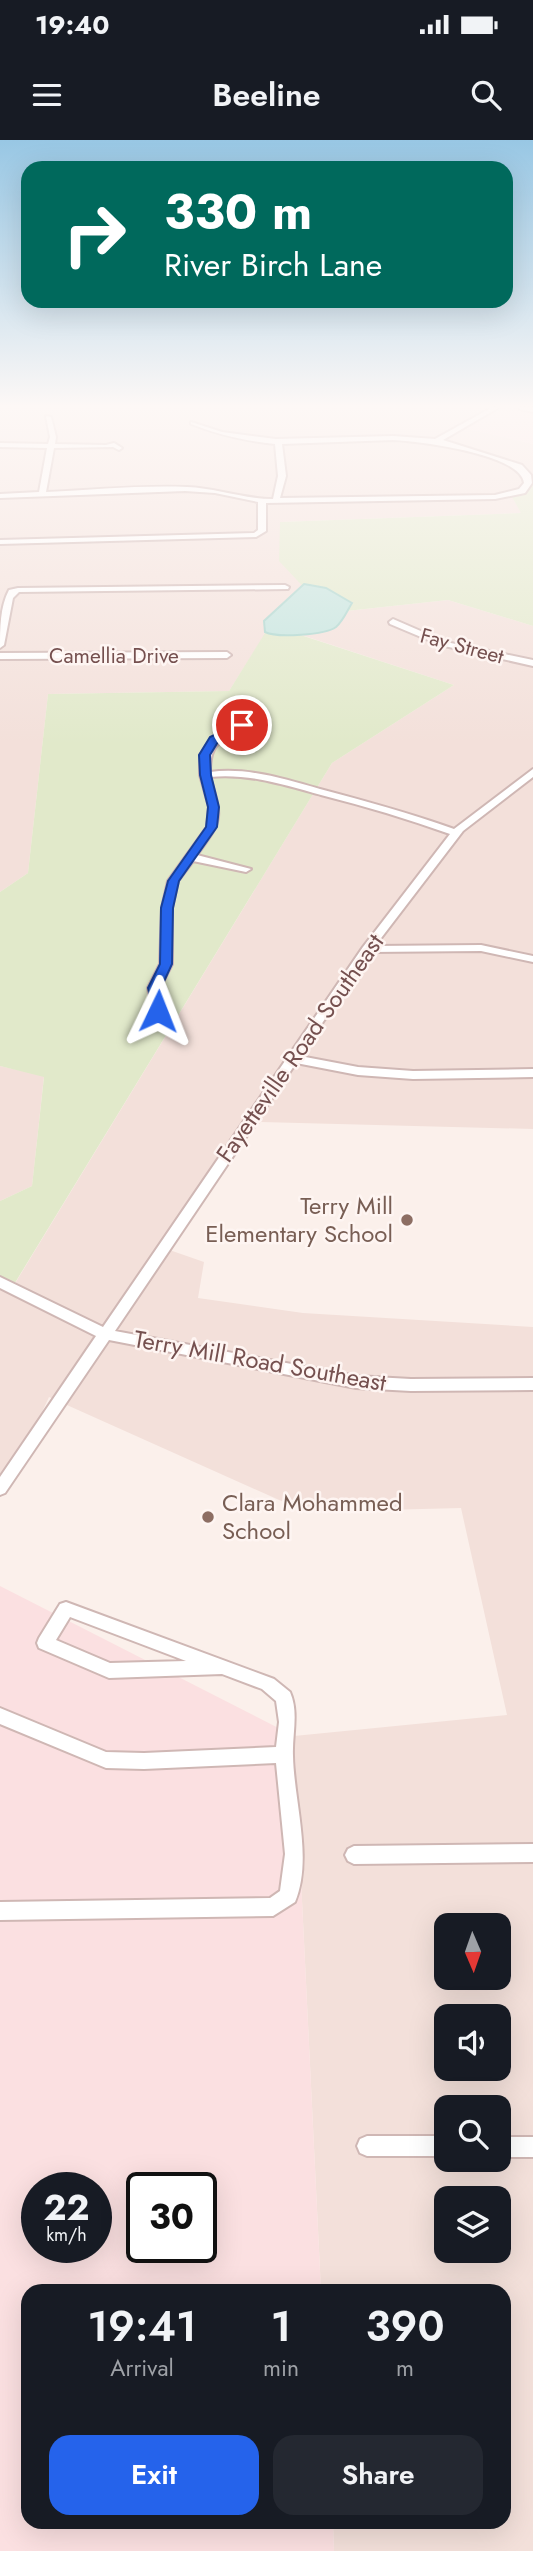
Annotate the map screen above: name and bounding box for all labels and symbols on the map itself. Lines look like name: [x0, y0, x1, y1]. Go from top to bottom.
street label: Fay Street: [417, 620, 507, 672]
street label: Camellia Drive: [49, 641, 179, 671]
pin: [212, 695, 272, 755]
street label: Fayetteville Road Southeast: [207, 926, 392, 1169]
position arrow: [121, 974, 195, 1048]
place label: Terry Mill Elementary School: [205, 1188, 393, 1251]
marker: Terry Mill Elementary School: [399, 1212, 415, 1228]
street label: Terry Mill Road Southeast: [131, 1321, 389, 1400]
place label: Clara Mohammed School: [222, 1485, 403, 1548]
marker: Clara Mohammed School: [200, 1509, 216, 1525]
north arrow: [434, 1913, 511, 1990]
speed limit sign: 30: [126, 2172, 217, 2263]

